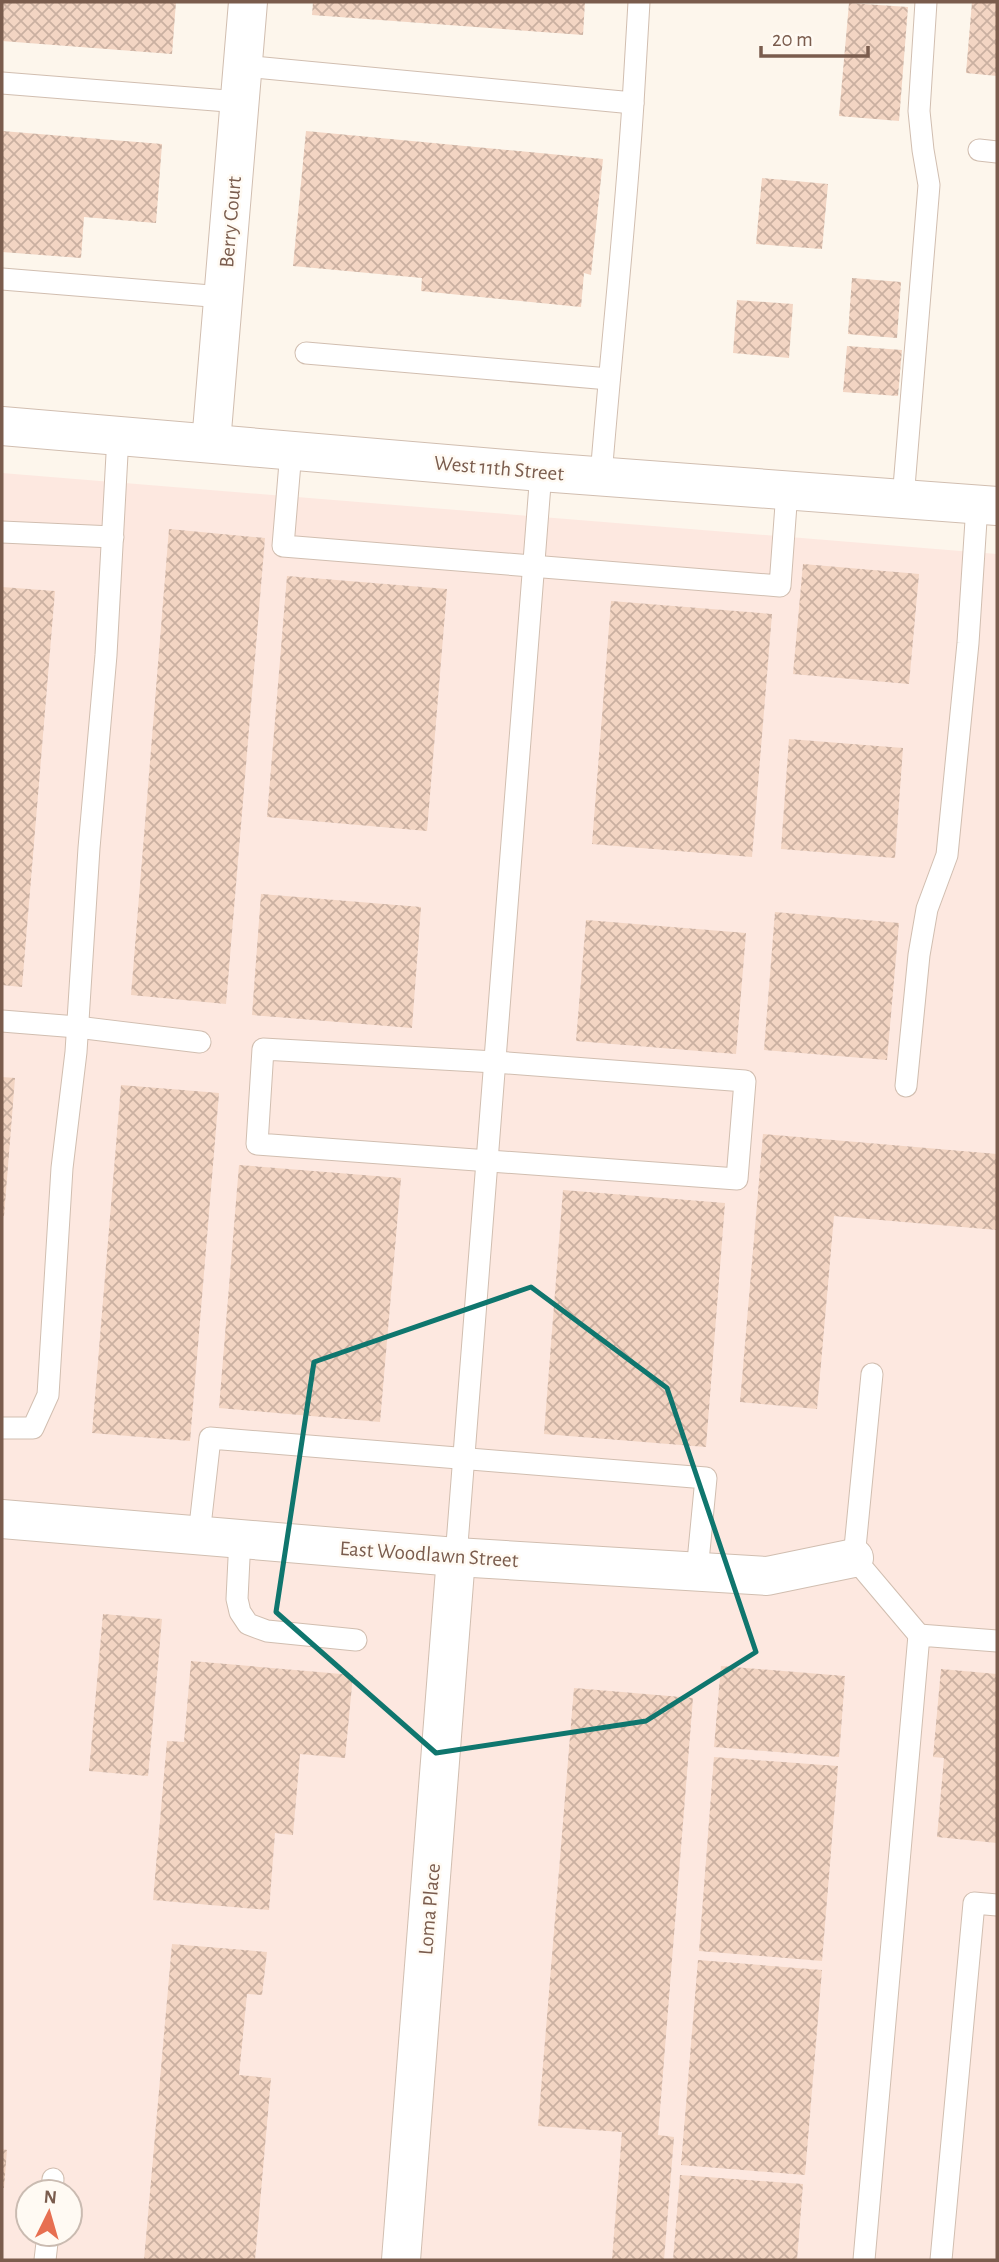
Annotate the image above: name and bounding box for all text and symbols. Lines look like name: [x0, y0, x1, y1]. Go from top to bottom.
scale bar: [761, 14, 868, 58]
text: 20 m: [772, 29, 813, 50]
street label: Berry Court: [216, 175, 245, 269]
street label: West 11th Street: [433, 452, 565, 485]
street label: East Woodlawn Street: [339, 1538, 519, 1571]
street label: Loma Place: [415, 1862, 444, 1956]
north arrow: [14, 2178, 84, 2248]
text: N: [43, 2188, 58, 2208]

